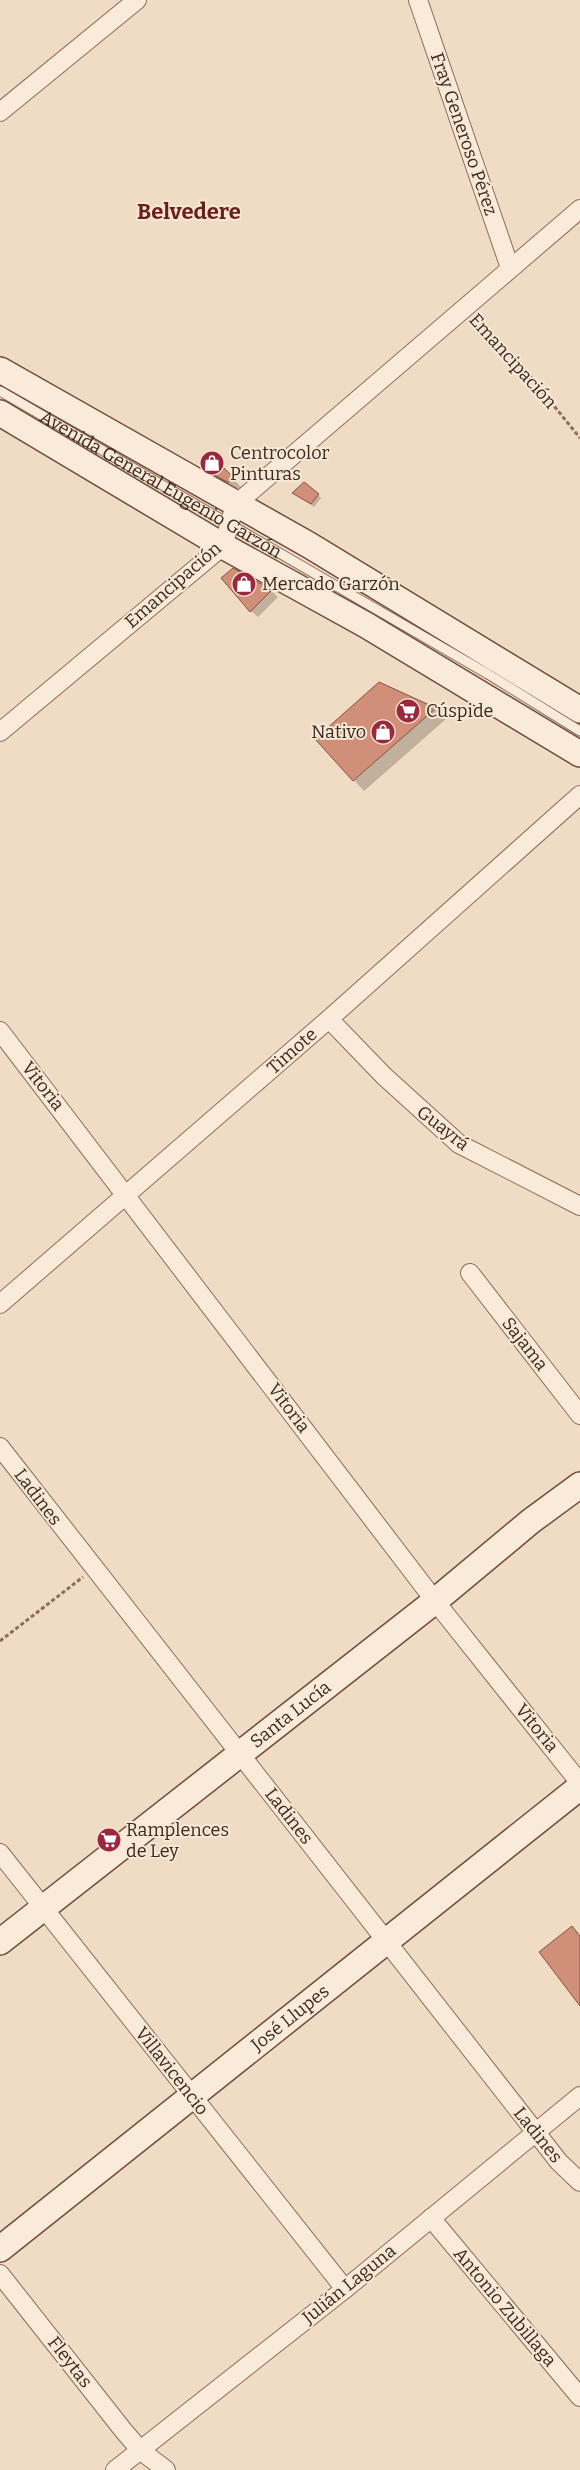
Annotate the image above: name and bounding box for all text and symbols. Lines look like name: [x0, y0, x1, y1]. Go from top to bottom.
street label: Fray Generoso Pérez: [426, 50, 502, 218]
district label: Belvedere: [137, 198, 241, 225]
street label: Emancipación: [465, 309, 562, 414]
street label: Avenida General Eugenio Garzón: [36, 406, 286, 563]
place label: Centrocolor Pinturas: [230, 442, 330, 485]
shop icon: Centrocolor Pinturas: [199, 450, 225, 476]
street label: Emancipación: [120, 537, 226, 633]
shop icon: Mercado Garzón: [231, 571, 257, 597]
place label: Mercado Garzón: [262, 573, 400, 595]
supermarket icon: Cúspide: [395, 698, 421, 724]
place label: Cúspide: [426, 700, 493, 722]
shop icon: Nativo: [370, 719, 396, 745]
place label: Nativo: [311, 721, 366, 743]
street label: Timote: [262, 1023, 322, 1079]
street label: Vitoria: [17, 1057, 69, 1115]
street label: Guayrá: [413, 1101, 474, 1155]
street label: Sajama: [497, 1313, 553, 1375]
street label: Vitoria: [263, 1379, 315, 1437]
street label: Ladines: [10, 1464, 66, 1530]
street label: Santa Lucía: [246, 1676, 335, 1753]
street label: Vitoria: [511, 1699, 563, 1757]
street label: Ladines: [260, 1783, 318, 1849]
place label: Ramplences de Ley: [126, 1819, 229, 1862]
supermarket icon: Ramplences de Ley: [96, 1827, 122, 1853]
street label: José Llupes: [246, 1980, 334, 2056]
street label: Villavicencio: [131, 2022, 213, 2120]
street label: Ladines: [509, 2103, 567, 2167]
street label: Julián Laguna: [297, 2239, 400, 2329]
street label: Antonio Zubillaga: [449, 2243, 561, 2371]
street label: Fleytas: [43, 2332, 97, 2392]

